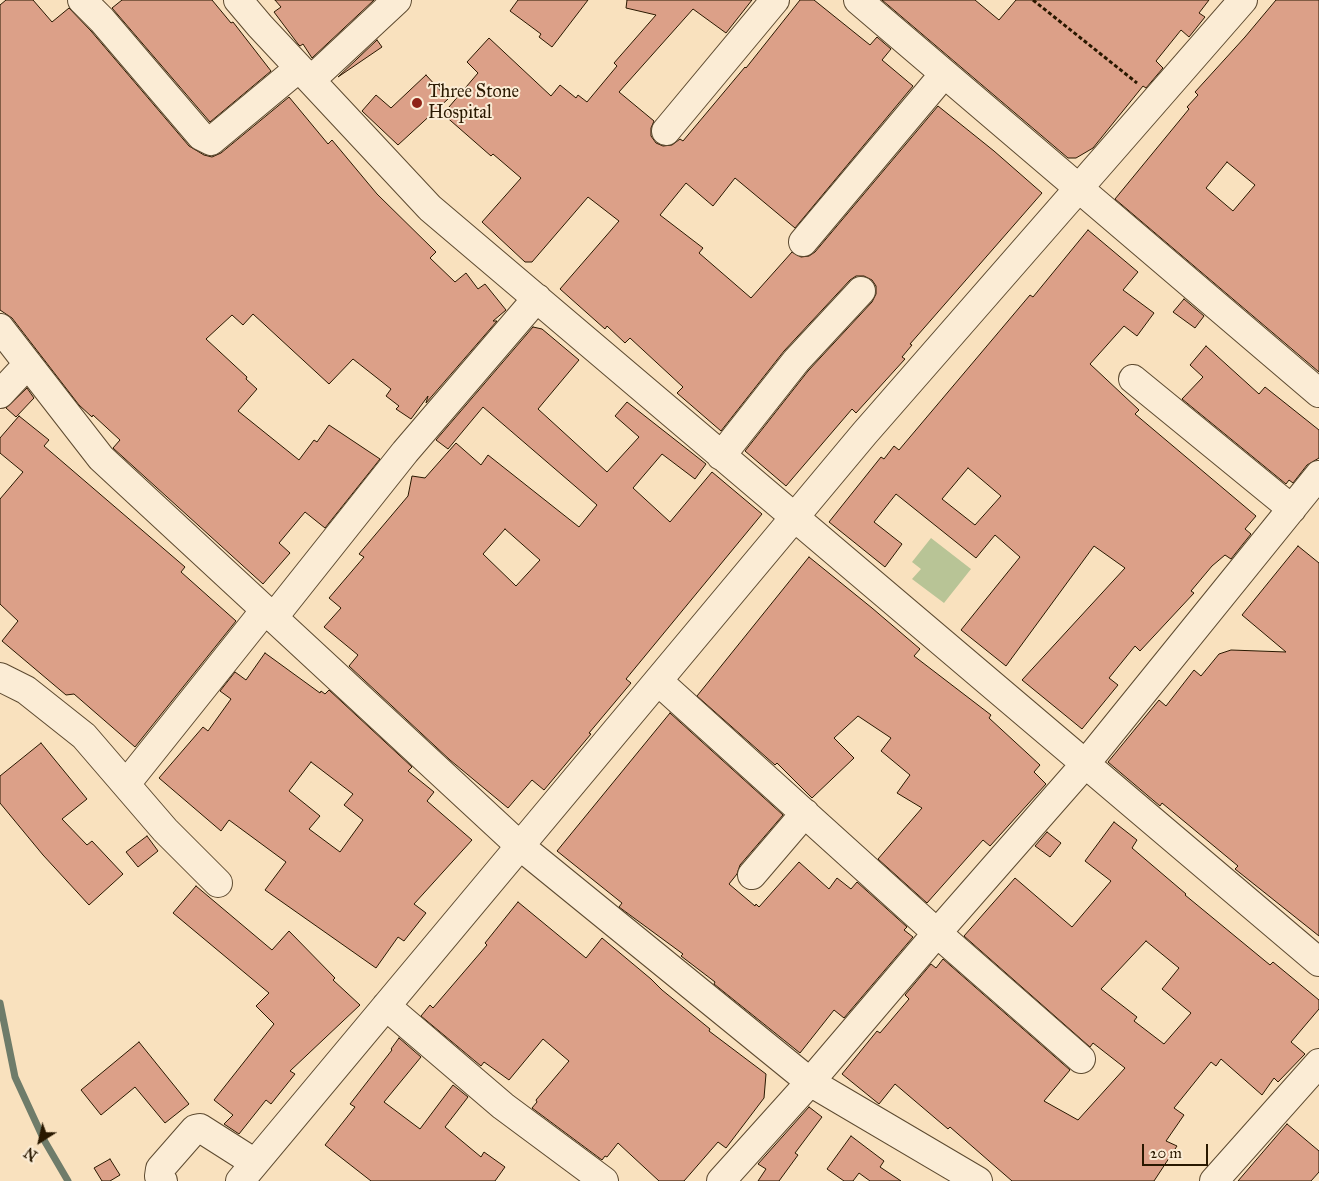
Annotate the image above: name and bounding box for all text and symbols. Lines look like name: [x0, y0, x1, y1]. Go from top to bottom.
place label: Three Stone Hospital: [428, 82, 519, 125]
marker: Three Stone Hospital: [410, 96, 424, 110]
north arrow: [15, 1116, 65, 1166]
scale bar: [1144, 1134, 1210, 1166]
text: N: [21, 1143, 41, 1164]
text: 20 m: [1150, 1144, 1182, 1162]

